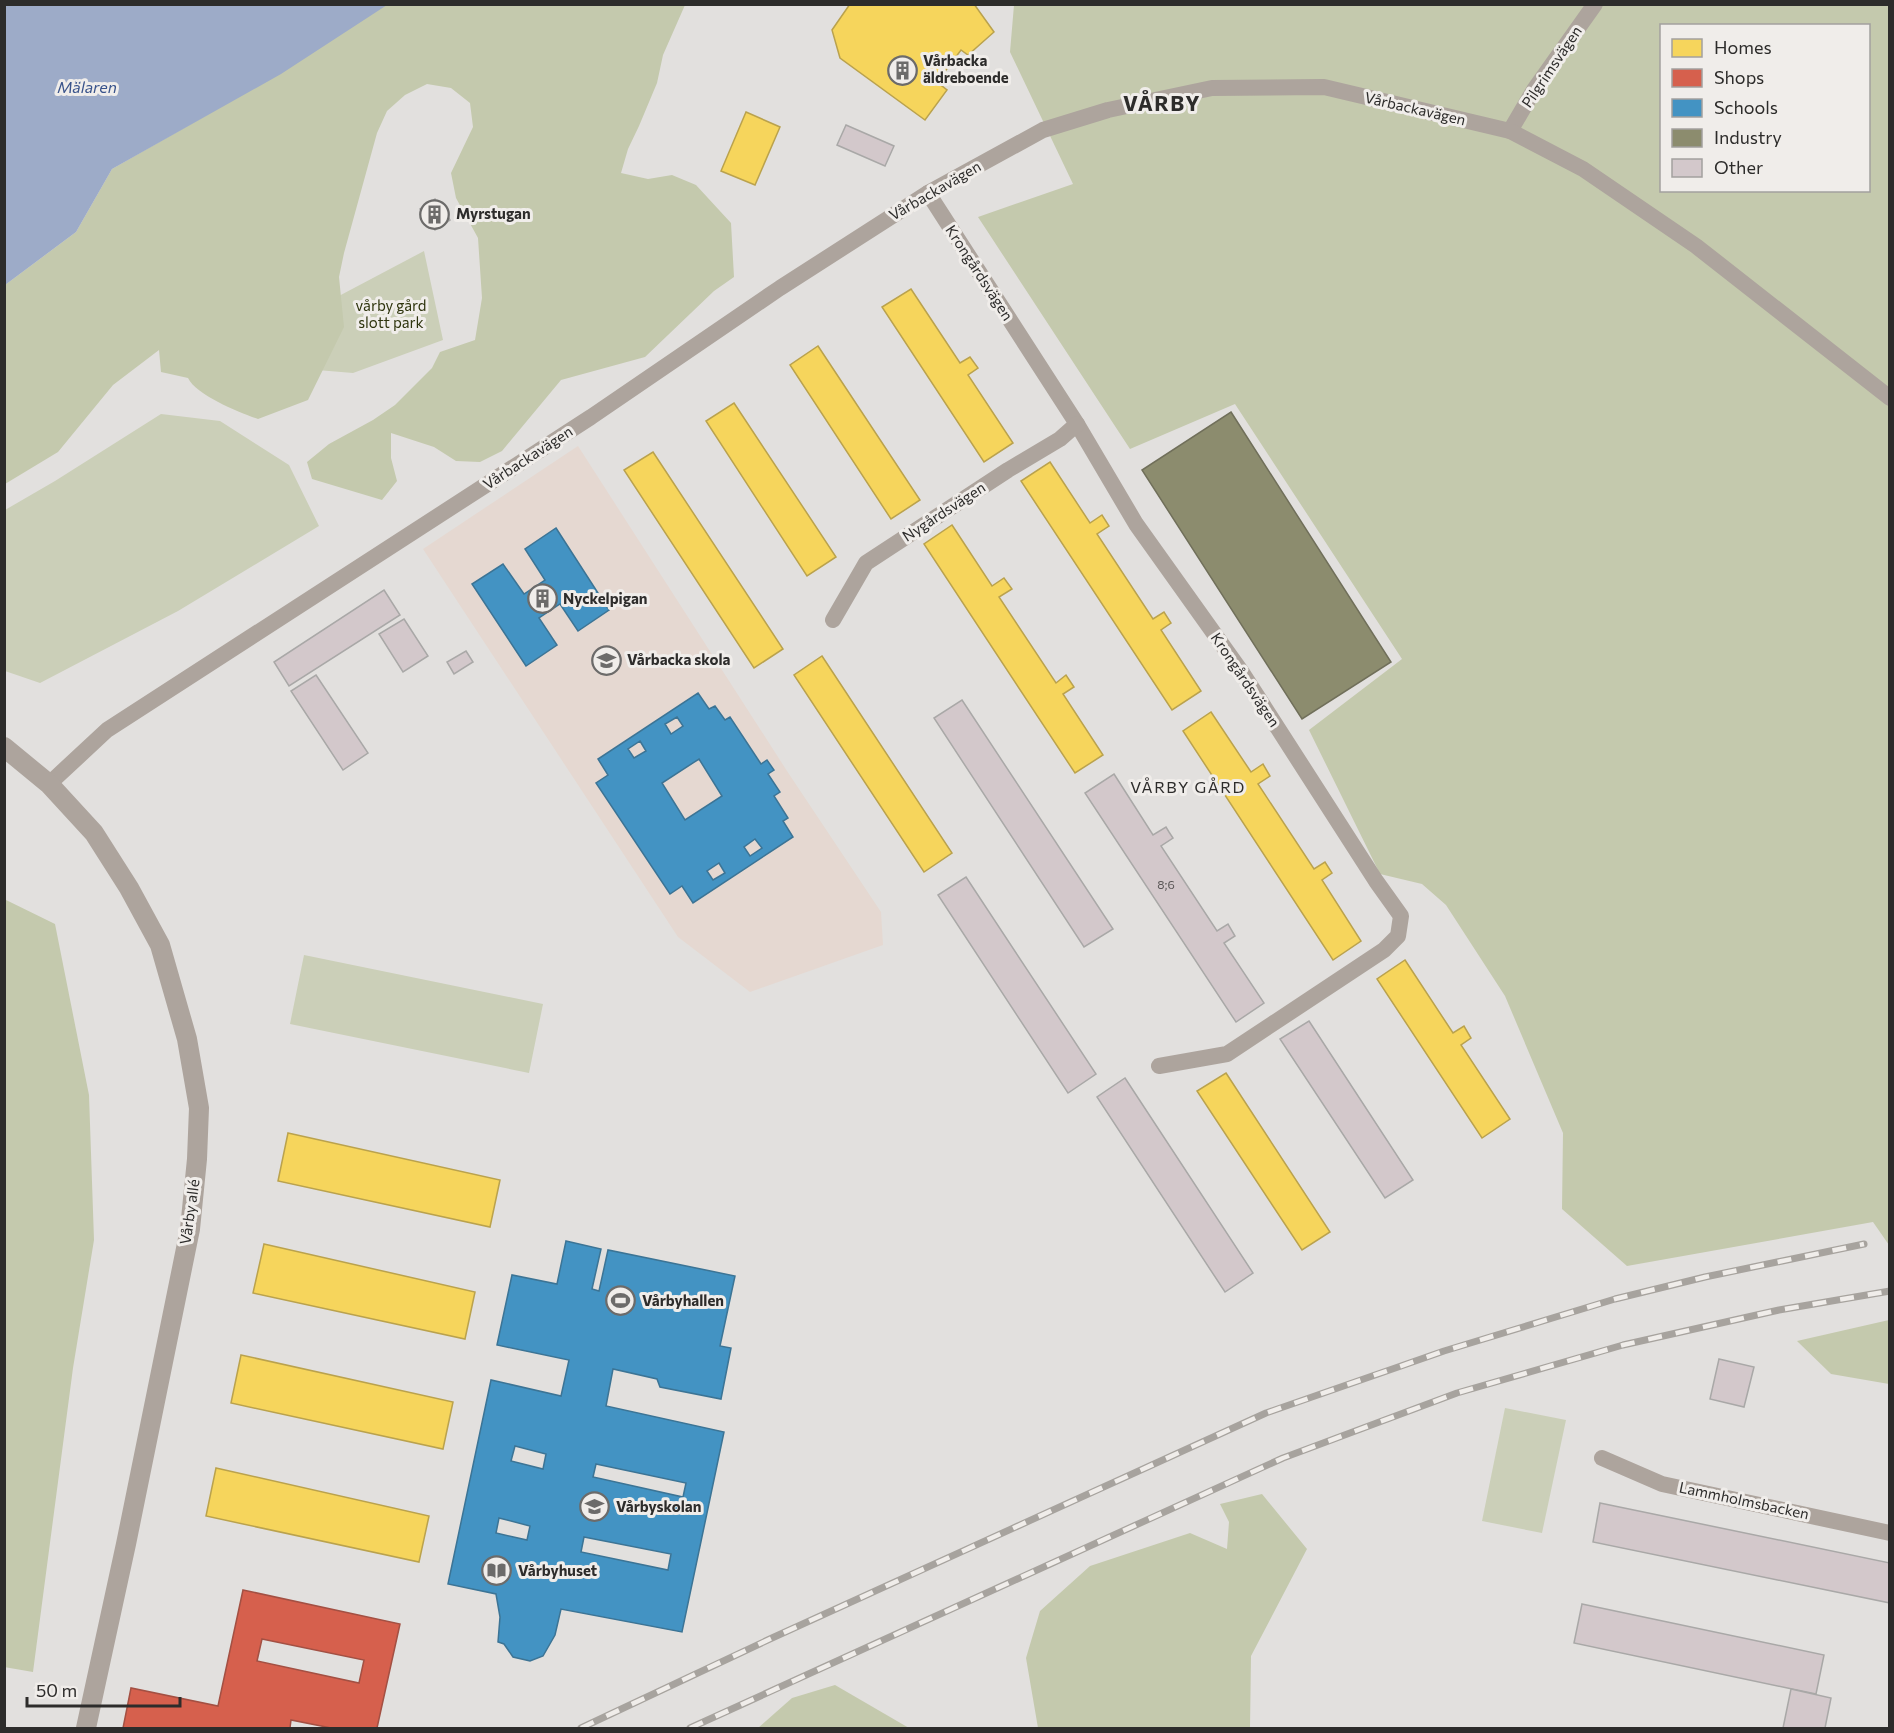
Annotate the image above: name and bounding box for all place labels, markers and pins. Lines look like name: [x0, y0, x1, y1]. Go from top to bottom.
place label: Vårbacka äldreboende: [923, 51, 1009, 86]
building icon: Vårbacka äldreboende: [886, 54, 918, 86]
building icon: Myrstugan: [419, 198, 451, 230]
place label: Myrstugan: [456, 204, 531, 222]
building icon: Nyckelpigan: [526, 583, 558, 615]
place label: Nyckelpigan: [563, 589, 647, 607]
school or university icon: Vårbacka skola: [590, 644, 622, 676]
place label: Vårbacka skola: [627, 650, 731, 668]
sports icon: Vårbyhallen: [605, 1285, 637, 1317]
place label: Vårbyhallen: [642, 1291, 724, 1309]
school or university icon: Vårbyskolan: [579, 1491, 611, 1523]
place label: Vårbyskolan: [616, 1497, 701, 1515]
library icon: Vårbyhuset: [481, 1555, 513, 1587]
place label: Vårbyhuset: [518, 1561, 597, 1579]

